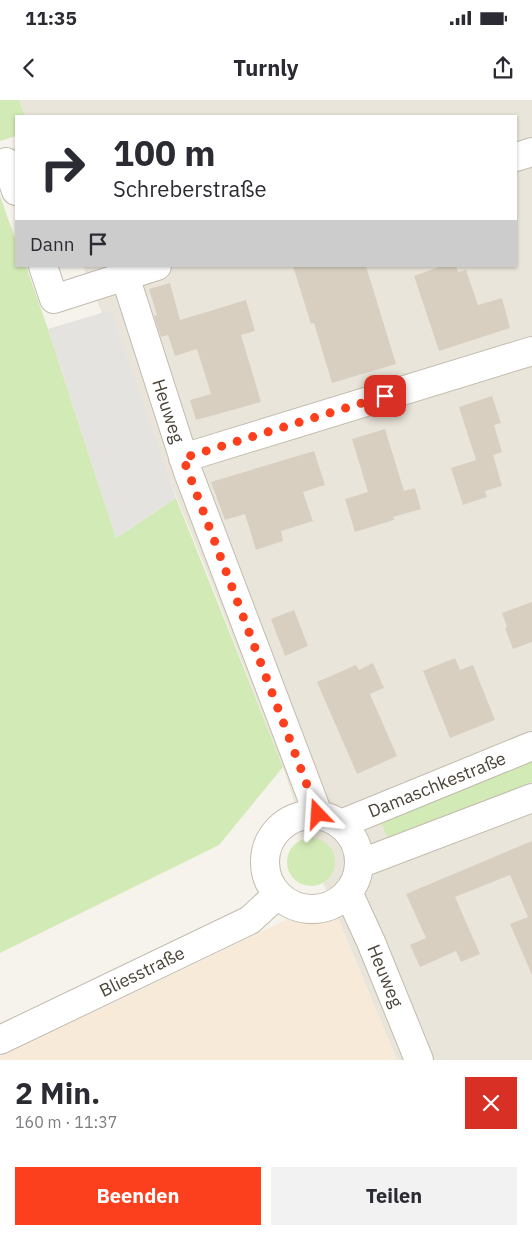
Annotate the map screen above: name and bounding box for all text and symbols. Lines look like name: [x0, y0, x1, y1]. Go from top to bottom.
text: 11:35: [25, 6, 77, 30]
text: Turnly: [233, 53, 299, 82]
icon: back: [15, 54, 43, 82]
icon: share: [489, 54, 517, 82]
text: 100 m: [113, 130, 216, 176]
icon: right: [30, 135, 95, 200]
text: Schreberstraße: [113, 174, 266, 203]
icon: arrive: [84, 230, 112, 258]
text: Dann: [30, 232, 74, 256]
pin: [364, 375, 406, 417]
street label: Heuweg: [147, 376, 190, 446]
icon: arrive: [371, 382, 399, 410]
street label: Damaschkestraße: [365, 746, 509, 823]
position arrow: [291, 787, 343, 839]
street label: Bliesstraße: [95, 941, 188, 1002]
street label: Heuweg: [362, 941, 409, 1011]
text: 2 Min.: [15, 1073, 100, 1112]
button: close: [465, 1077, 517, 1129]
text: 160 m · 11:37: [15, 1112, 117, 1132]
button: Beenden: [15, 1167, 261, 1225]
button: Teilen: [271, 1167, 517, 1225]

